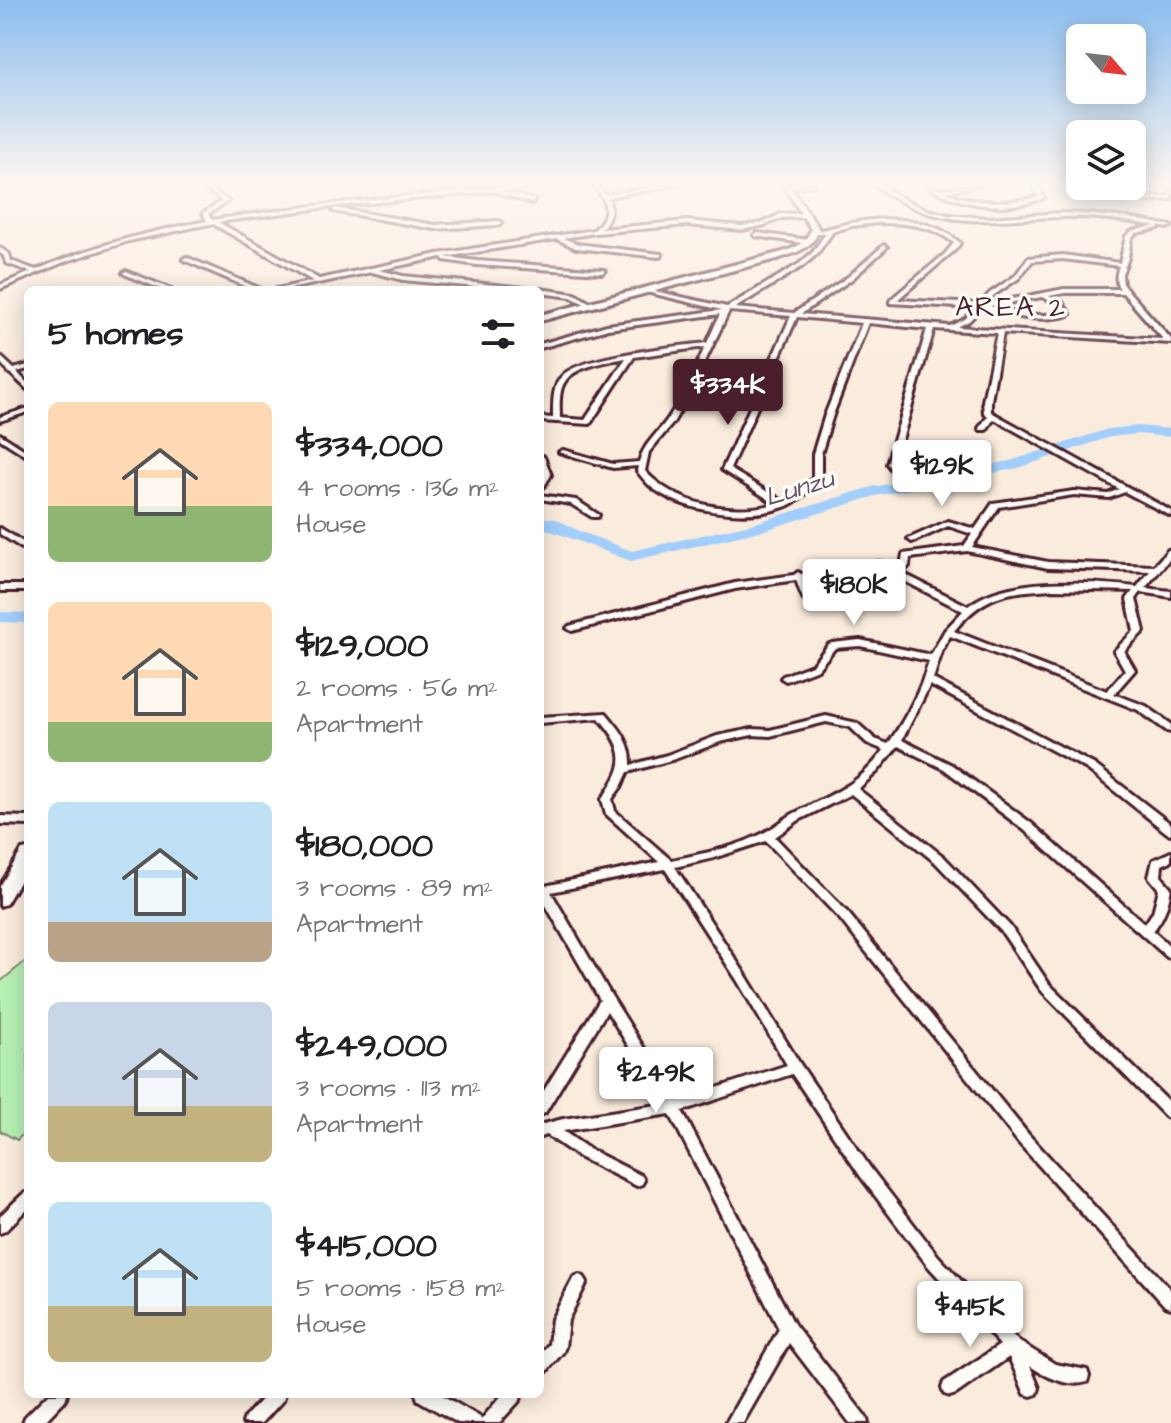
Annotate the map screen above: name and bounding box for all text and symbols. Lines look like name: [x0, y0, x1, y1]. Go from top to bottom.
north arrow: [1066, 24, 1146, 104]
map controls: [1066, 24, 1146, 200]
button: layers: [1066, 120, 1146, 200]
district label: AREA 2: [955, 288, 1067, 327]
text: 5 homes: [48, 310, 184, 358]
icon: filters: [476, 312, 520, 356]
pin: $334K: [672, 359, 784, 427]
text: $334K: [691, 367, 765, 403]
text: $334,000: [296, 422, 443, 470]
icon: home: [112, 434, 208, 530]
pin: $129K: [886, 440, 998, 508]
text: $129K: [910, 448, 974, 484]
water label: Lunzu: [760, 460, 840, 515]
text: 4 rooms · 136 m²: [296, 470, 499, 506]
text: House: [296, 506, 367, 542]
pin: $180K: [798, 559, 910, 627]
text: $180K: [821, 567, 887, 603]
text: $129,000: [296, 622, 428, 670]
icon: home: [112, 634, 208, 730]
text: 2 rooms · 56 m²: [296, 670, 498, 706]
text: Apartment: [296, 706, 423, 742]
text: $180,000: [296, 822, 433, 870]
icon: home: [112, 834, 208, 930]
text: 3 rooms · 89 m²: [296, 870, 493, 906]
text: Apartment: [296, 906, 423, 942]
text: $249,000: [296, 1022, 447, 1070]
icon: home: [112, 1034, 208, 1130]
pin: $249K: [600, 1047, 712, 1115]
text: $249K: [617, 1055, 695, 1091]
text: 3 rooms · 113 m²: [296, 1070, 481, 1106]
text: Apartment: [296, 1106, 423, 1142]
text: $415,000: [296, 1222, 437, 1270]
icon: home: [112, 1234, 208, 1330]
text: 5 rooms · 158 m²: [296, 1270, 505, 1306]
pin: $415K: [914, 1281, 1026, 1349]
text: $415K: [935, 1289, 1005, 1325]
text: House: [296, 1306, 367, 1342]

